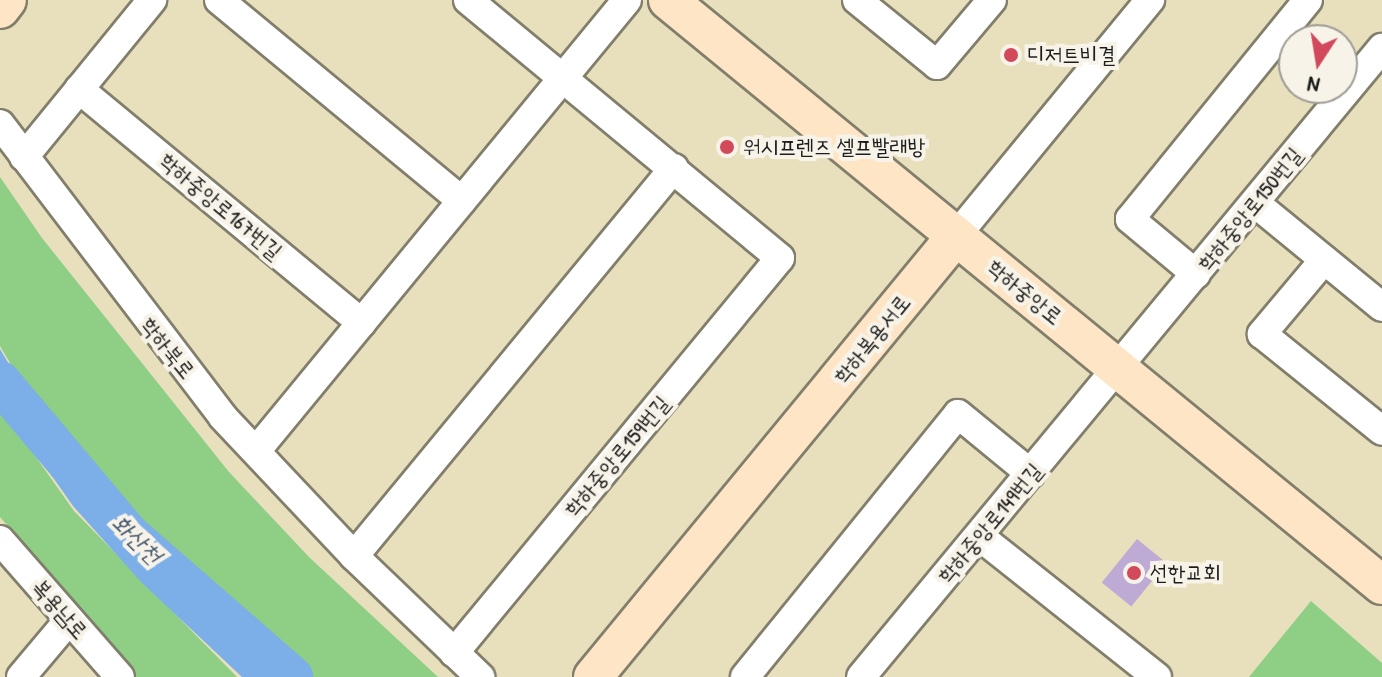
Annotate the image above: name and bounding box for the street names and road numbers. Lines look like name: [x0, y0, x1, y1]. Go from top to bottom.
street label: 학하중앙로150번길: [1192, 142, 1308, 276]
street label: 학하중앙로167번길: [154, 147, 288, 265]
street label: 학하중앙로: [982, 254, 1068, 330]
street label: 학하복용서로: [828, 289, 916, 389]
street label: 학하북로: [135, 312, 201, 384]
street label: 학하중앙로159번길: [559, 390, 675, 522]
street label: 학하중앙로149번길: [932, 458, 1048, 588]
street label: 복용남로: [27, 574, 93, 644]

